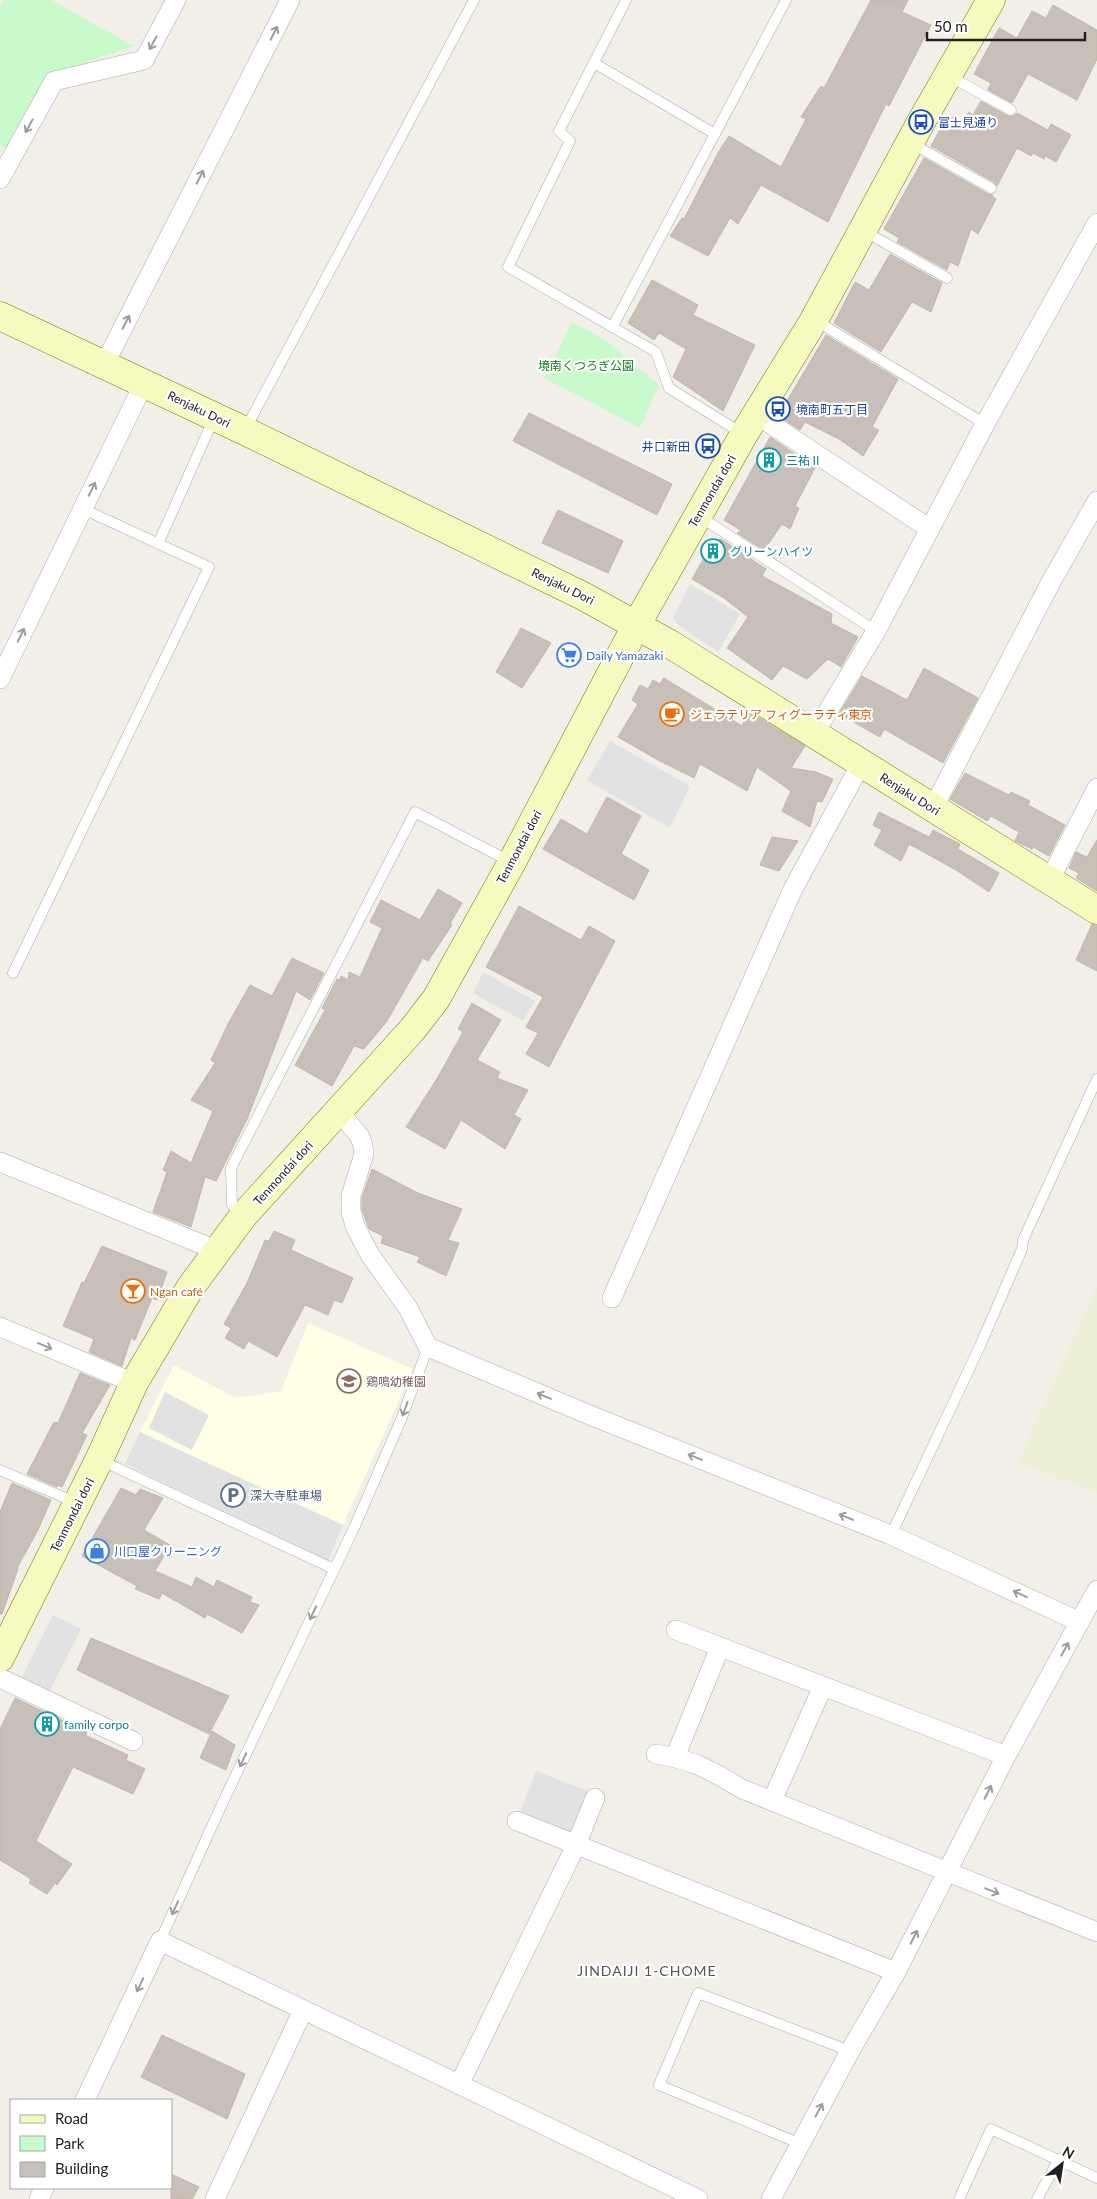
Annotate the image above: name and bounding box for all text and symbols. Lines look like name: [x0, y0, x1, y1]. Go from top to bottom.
scale bar: [927, 10, 1084, 42]
text: 50 m: [934, 17, 968, 35]
one-way arrow: [269, 25, 279, 40]
one-way arrow: [148, 35, 157, 50]
bus stop icon: 富士見通り: [908, 109, 934, 135]
place label: 富士見通り: [938, 115, 998, 130]
one-way arrow: [24, 118, 34, 132]
one-way arrow: [196, 170, 205, 185]
one-way arrow: [122, 315, 131, 330]
park label: 境南くつろぎ公園: [538, 358, 634, 373]
street label: Renjaku Dori: [165, 387, 233, 431]
bus stop icon: 境南町五丁目: [765, 396, 791, 422]
place label: 境南町五丁目: [796, 402, 868, 417]
bus stop icon: 井口新田: [695, 433, 721, 459]
place label: 井口新田: [642, 439, 690, 454]
building icon: 三祐Ⅱ: [756, 447, 782, 473]
street label: Tenmondai dori: [685, 452, 739, 530]
place label: 三祐Ⅱ: [786, 453, 822, 468]
one-way arrow: [88, 482, 98, 497]
building icon: グリーンハイツ: [700, 538, 726, 564]
place label: グリーンハイツ: [730, 544, 813, 559]
street label: Renjaku Dori: [529, 564, 597, 608]
one-way arrow: [17, 628, 26, 643]
supermarket icon: Daily Yamazaki: [556, 642, 582, 668]
place label: Daily Yamazaki: [586, 648, 664, 663]
cafe icon: ジェラテリア フィグーラティ東京: [659, 701, 685, 727]
place label: ジェラテリア フィグーラティ東京: [690, 707, 872, 722]
street label: Renjaku Dori: [877, 770, 943, 818]
street label: Tenmondai dori: [493, 807, 545, 886]
street label: Tenmondai dori: [250, 1138, 316, 1208]
bar icon: Ngan café: [120, 1278, 146, 1304]
place label: Ngan café: [150, 1284, 203, 1299]
one-way arrow: [37, 1341, 52, 1351]
school or university icon: 鶏鳴幼稚園: [336, 1368, 362, 1394]
place label: 鶏鳴幼稚園: [366, 1374, 426, 1389]
one-way arrow: [537, 1390, 552, 1400]
one-way arrow: [400, 1401, 409, 1416]
one-way arrow: [688, 1451, 703, 1461]
street label: Tenmondai dori: [47, 1475, 97, 1555]
parking icon: 深大寺駐車場: [220, 1482, 246, 1508]
place label: 深大寺駐車場: [250, 1488, 322, 1503]
one-way arrow: [839, 1512, 854, 1521]
shop icon: 川口屋クリーニング: [84, 1538, 110, 1564]
place label: 川口屋クリーニング: [114, 1544, 222, 1559]
one-way arrow: [1013, 1589, 1028, 1598]
one-way arrow: [308, 1605, 317, 1620]
one-way arrow: [1060, 1642, 1070, 1657]
building icon: family corpo: [34, 1711, 60, 1737]
place label: family corpo: [64, 1717, 129, 1732]
one-way arrow: [238, 1752, 248, 1767]
one-way arrow: [984, 1785, 993, 1800]
one-way arrow: [983, 1887, 999, 1896]
one-way arrow: [170, 1900, 180, 1915]
one-way arrow: [910, 1930, 919, 1945]
district label: JINDAIJI 1-CHOME: [577, 1962, 717, 1979]
one-way arrow: [134, 1977, 144, 1992]
legend: [10, 2099, 172, 2189]
one-way arrow: [815, 2103, 824, 2118]
text: Road: [55, 2109, 88, 2127]
text: Park: [55, 2134, 85, 2152]
north arrow: [1037, 2139, 1087, 2189]
text: N: [1060, 2142, 1078, 2162]
text: Building: [55, 2159, 108, 2177]

